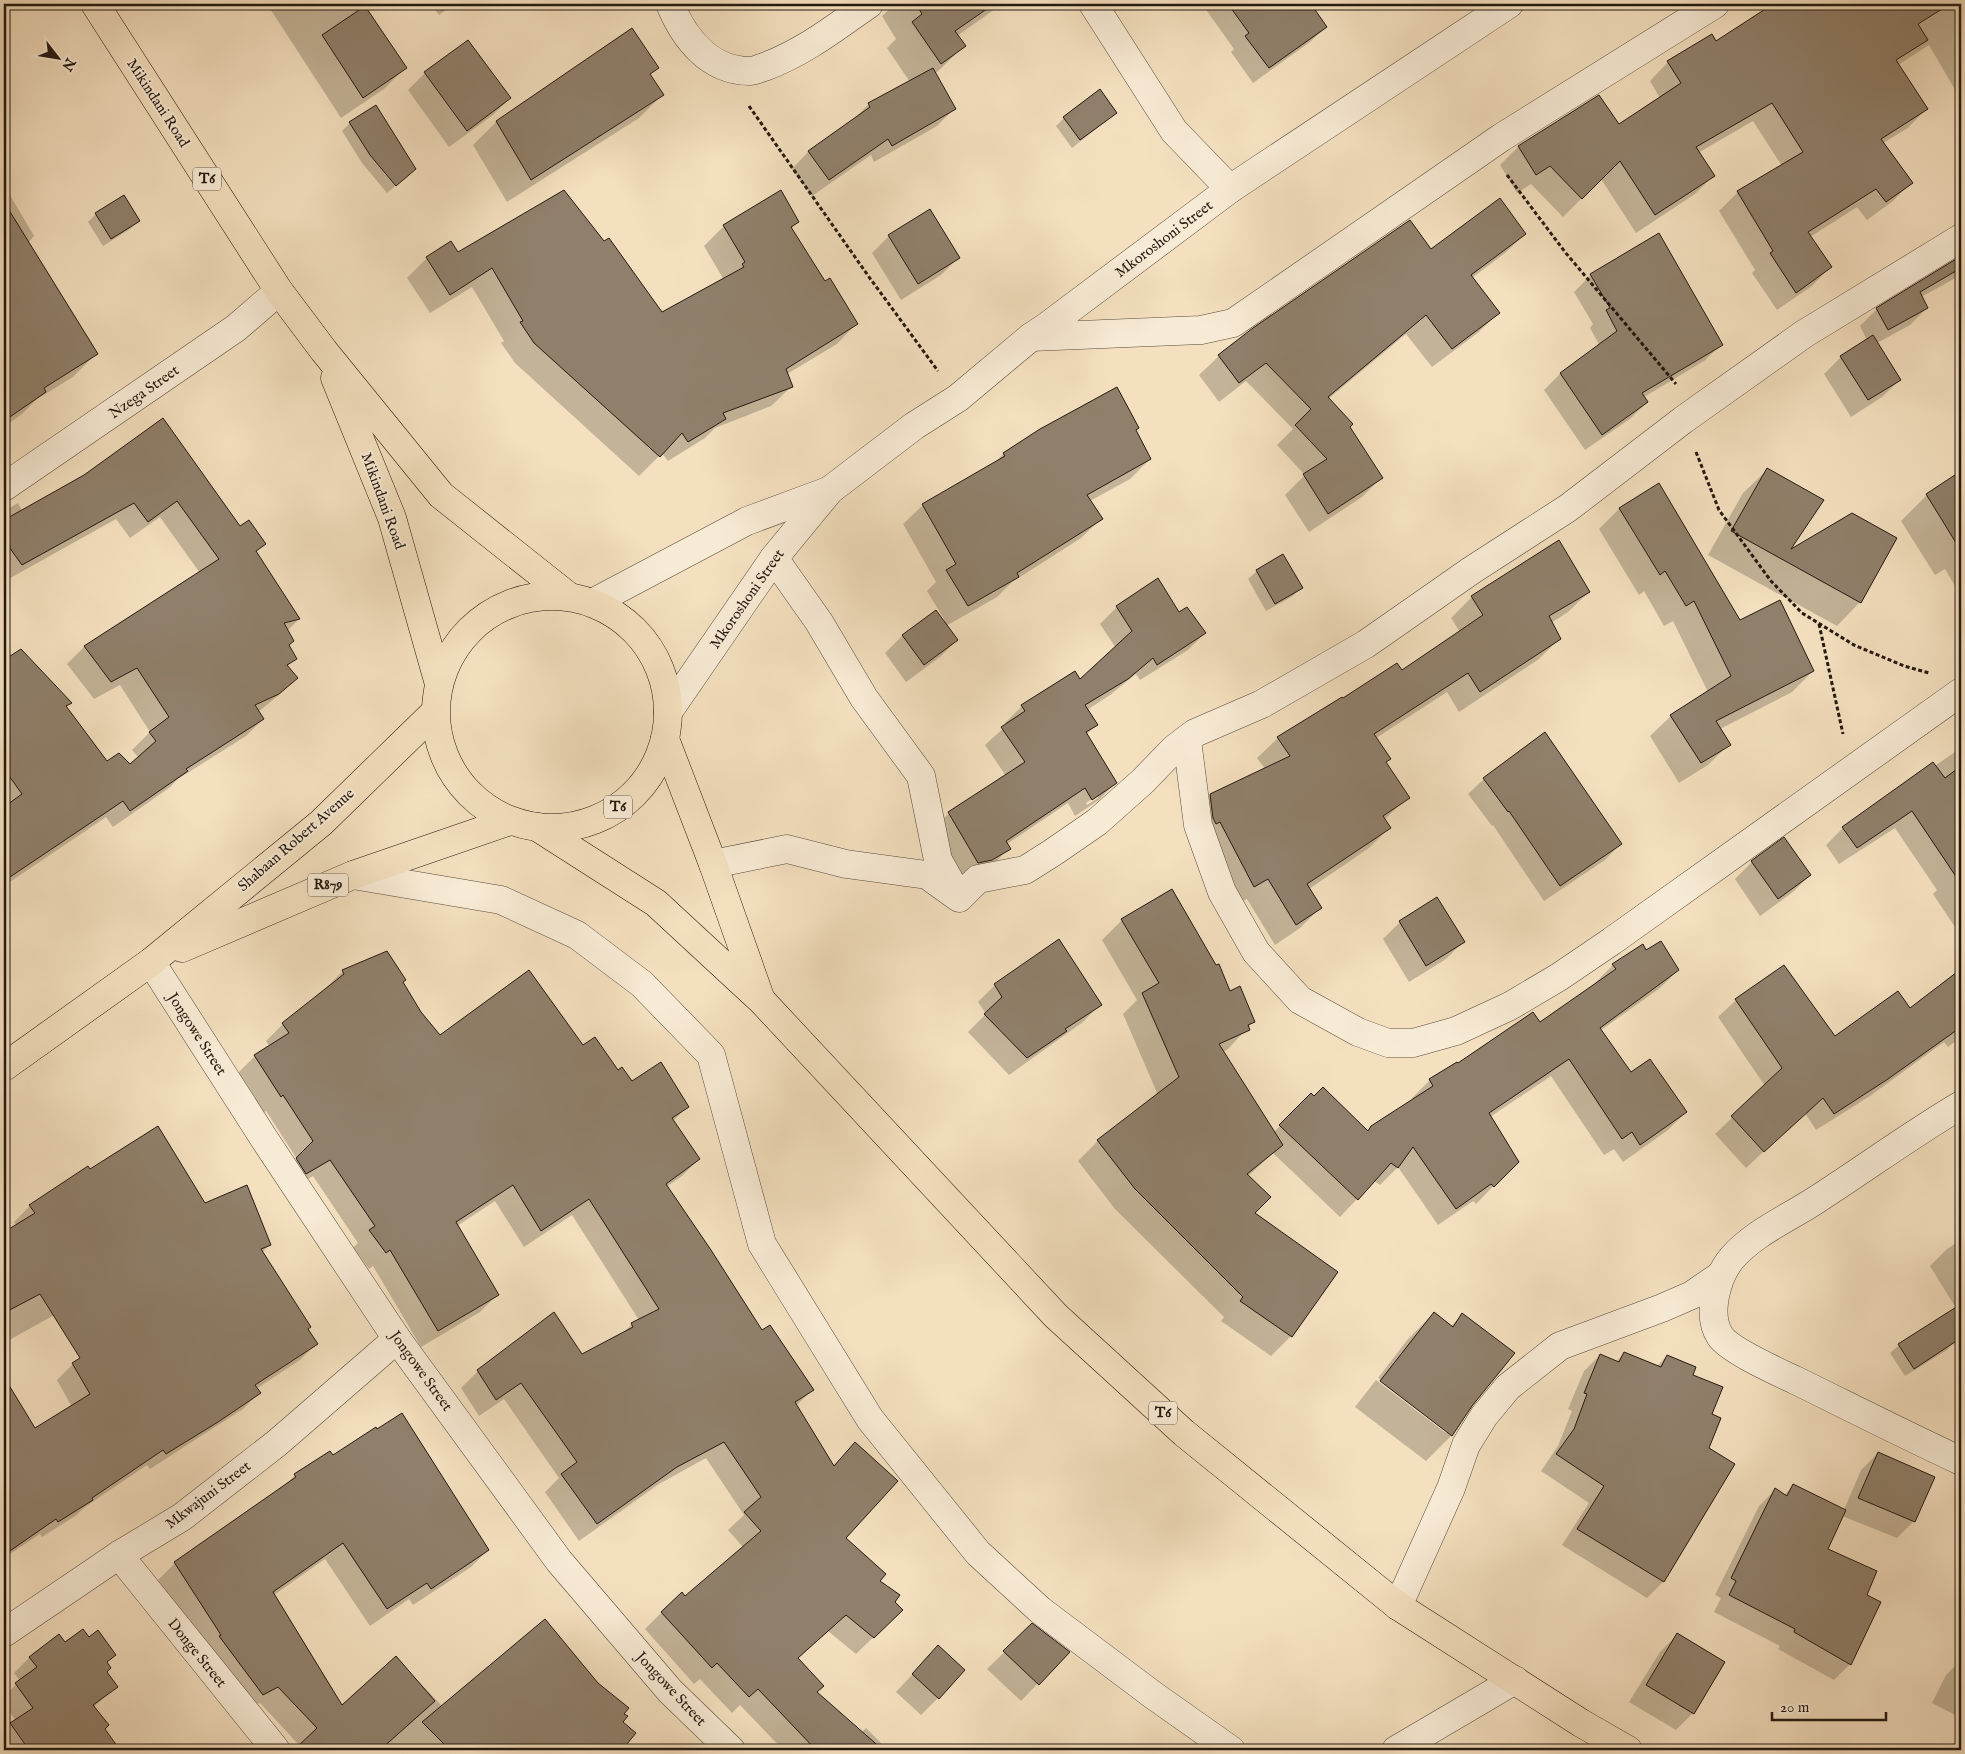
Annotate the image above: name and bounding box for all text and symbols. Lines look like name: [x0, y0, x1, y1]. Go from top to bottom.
north arrow: [32, 32, 82, 82]
text: N: [57, 53, 80, 74]
street label: Mikindani Road: [122, 55, 194, 152]
road number: T6: [193, 168, 221, 190]
street label: Mkoroshoni Street: [1111, 196, 1217, 282]
street label: Nzega Street: [105, 361, 183, 423]
street label: Mikindani Road: [357, 450, 410, 553]
street label: Mkoroshoni Street: [706, 545, 788, 653]
street label: Shabaan Robert Avenue: [234, 784, 358, 896]
road number: T6: [604, 796, 632, 819]
road number: R879: [308, 874, 348, 896]
street label: Jongowe Street: [162, 987, 231, 1079]
street label: Jongowe Street: [384, 1325, 457, 1415]
road number: T6: [1149, 1402, 1177, 1425]
street label: Mkwajuni Street: [161, 1457, 255, 1533]
street label: Donge Street: [163, 1615, 231, 1691]
street label: Jongowe Street: [630, 1646, 710, 1730]
scale bar: [1772, 1689, 1886, 1721]
text: 20 m: [1780, 1698, 1810, 1717]

